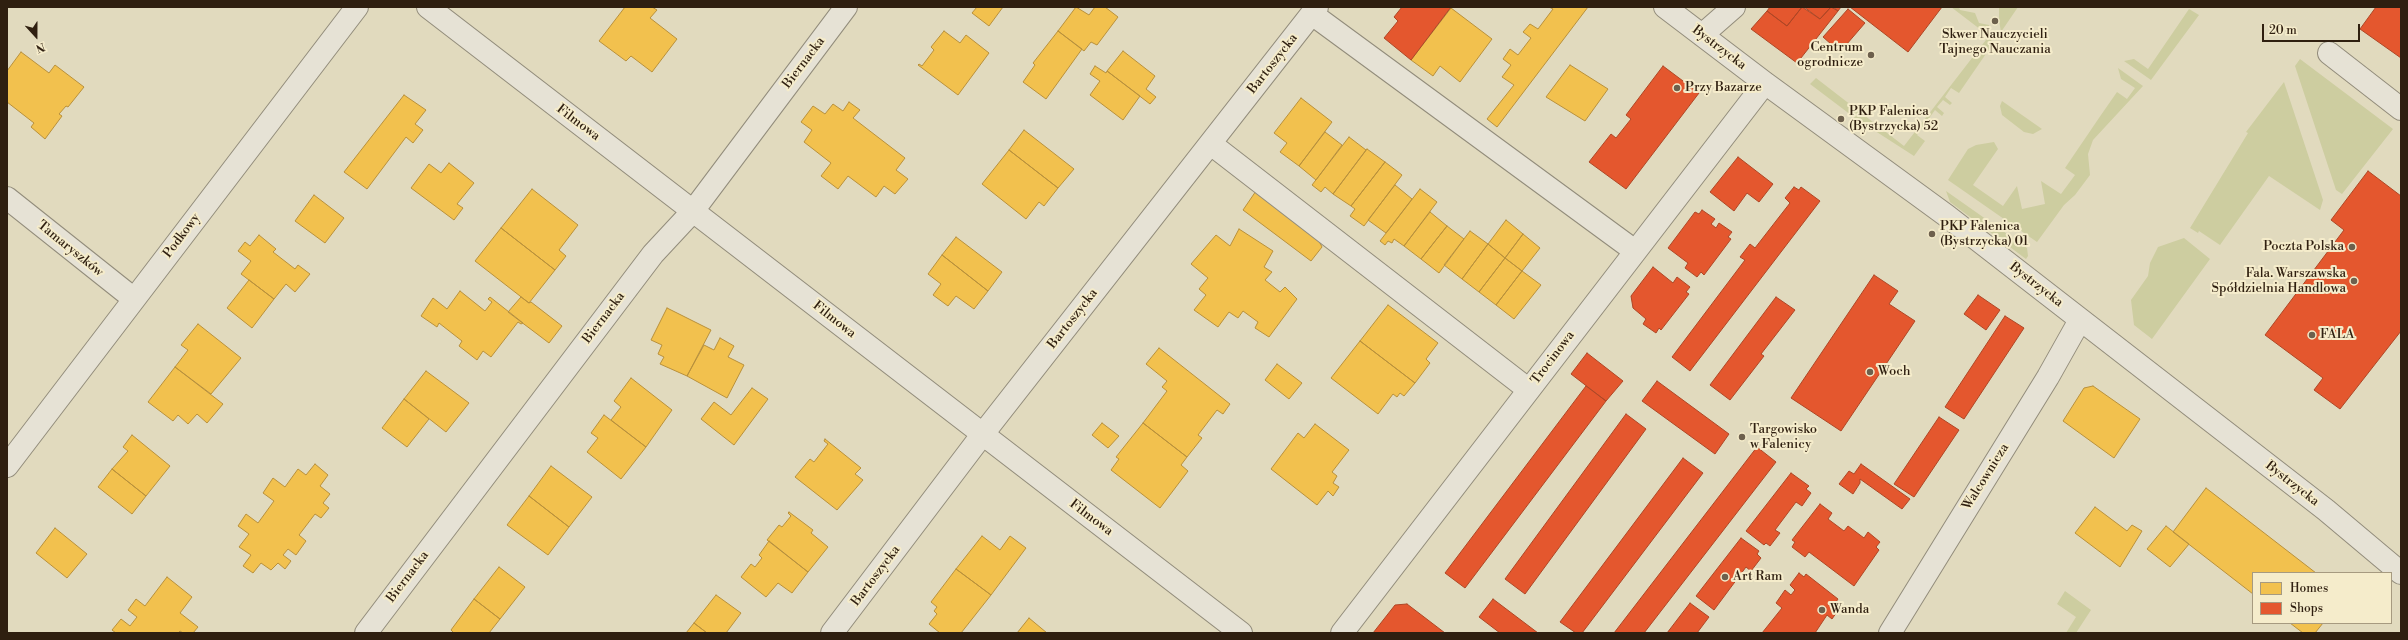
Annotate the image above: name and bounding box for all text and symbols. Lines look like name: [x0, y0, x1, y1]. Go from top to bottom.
north arrow: [16, 16, 56, 56]
marker: Skwer Nauczycieli Tajnego Nauczania: [1990, 16, 2000, 26]
scale bar: [2264, 16, 2362, 42]
street label: Bystrzycka: [1689, 23, 1749, 73]
text: 20 m: [2269, 23, 2297, 38]
place label: Skwer Nauczycieli Tajnego Nauczania: [1939, 27, 2051, 58]
street label: Bartoszycka: [1245, 31, 1301, 97]
street label: Biernacka: [780, 34, 828, 92]
text: N: [34, 39, 47, 55]
place label: Centrum ogrodnicze: [1797, 40, 1863, 71]
marker: Centrum ogrodnicze: [1866, 50, 1876, 60]
place label: Przy Bazarze: [1685, 80, 1762, 96]
marker: Przy Bazarze: [1672, 83, 1682, 93]
street label: Filmowa: [553, 102, 603, 144]
place label: PKP Falenica (Bystrzycka) 52: [1849, 104, 1938, 135]
marker: PKP Falenica (Bystrzycka) 52: [1836, 114, 1846, 124]
street label: Podkowy: [160, 211, 204, 261]
street label: Tamaryszków: [34, 218, 106, 280]
place label: PKP Falenica (Bystrzycka) 01: [1940, 219, 2028, 250]
marker: PKP Falenica (Bystrzycka) 01: [1927, 229, 1937, 239]
place label: Poczta Polska: [2263, 239, 2344, 255]
marker: Poczta Polska: [2347, 242, 2357, 252]
street label: Bystrzycka: [2006, 259, 2066, 311]
place label: Fala. Warszawska Spółdzielnia Handlowa: [2212, 266, 2346, 297]
marker: Fala. Warszawska Spółdzielnia Handlowa: [2349, 276, 2359, 286]
street label: Bartoszycka: [1045, 286, 1101, 352]
street label: Biernacka: [580, 289, 628, 347]
street label: Filmowa: [809, 298, 859, 342]
place label: FALA: [2320, 327, 2354, 343]
street label: Trocinowa: [1528, 328, 1578, 388]
marker: FALA: [2307, 330, 2317, 340]
place label: Woch: [1878, 364, 1910, 380]
marker: Woch: [1865, 367, 1875, 377]
place label: Targowisko w Falenicy: [1750, 422, 1817, 453]
marker: Targowisko w Falenicy: [1737, 432, 1747, 442]
street label: Walcownicza: [1959, 441, 2013, 513]
street label: Bystrzycka: [2262, 458, 2322, 510]
street label: Filmowa: [1066, 497, 1116, 539]
street label: Bartoszycka: [848, 543, 904, 609]
street label: Biernacka: [384, 548, 432, 606]
place label: Art Ram: [1733, 569, 1782, 585]
marker: Art Ram: [1720, 572, 1730, 582]
legend: [2252, 572, 2392, 624]
text: Homes: [2290, 581, 2328, 596]
text: Shops: [2290, 601, 2323, 616]
place label: Wanda: [1830, 602, 1869, 618]
marker: Wanda: [1817, 605, 1827, 615]

